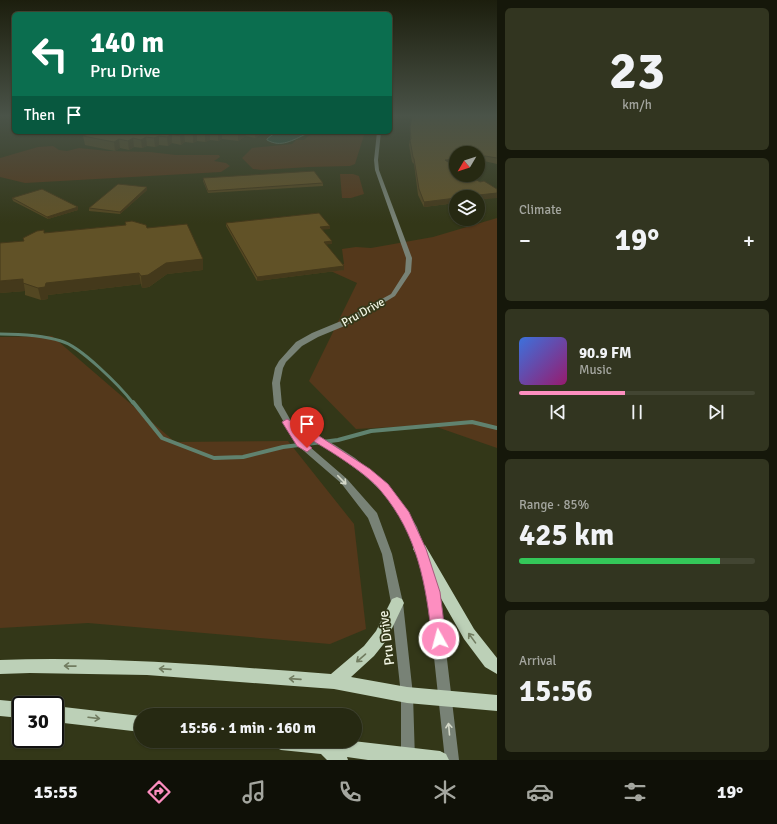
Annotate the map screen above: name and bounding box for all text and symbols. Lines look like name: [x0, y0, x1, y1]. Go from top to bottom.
text: 140 m: [90, 26, 164, 60]
icon: left: [24, 28, 76, 80]
text: 23: [609, 39, 665, 103]
text: Pru Drive: [90, 60, 161, 82]
text: km/h: [622, 97, 652, 113]
icon: arrive: [63, 104, 85, 126]
text: Then: [24, 106, 55, 124]
north arrow: [449, 146, 485, 182]
map controls: [449, 146, 485, 226]
button: layers: [449, 190, 485, 226]
text: Climate: [519, 202, 562, 218]
text: 19°: [615, 222, 659, 259]
text: −: [519, 227, 531, 254]
text: +: [743, 227, 755, 254]
street label: Pru Drive: [339, 294, 387, 330]
text: 90.9 FM: [579, 344, 631, 362]
text: Music: [579, 362, 612, 378]
icon: previous: [547, 401, 569, 423]
icon: pause: [626, 401, 648, 423]
icon: next: [705, 401, 727, 423]
pin: [290, 407, 324, 448]
icon: arrive: [296, 413, 318, 435]
one-way arrow: [338, 475, 347, 485]
text: Range · 85%: [519, 497, 589, 513]
text: 425 km: [519, 517, 614, 554]
street label: Pru Drive: [375, 610, 398, 666]
position arrow: [418, 618, 460, 660]
one-way arrow: [467, 632, 476, 643]
text: Arrival: [519, 653, 556, 669]
one-way arrow: [355, 654, 366, 663]
one-way arrow: [64, 663, 77, 670]
one-way arrow: [159, 666, 172, 673]
text: 15:56: [519, 673, 593, 710]
one-way arrow: [289, 675, 302, 683]
speed limit sign: 30: [12, 696, 64, 748]
one-way arrow: [87, 715, 100, 722]
text: 15:56 · 1 min · 160 m: [180, 719, 316, 737]
one-way arrow: [446, 723, 453, 736]
icon: directions: [145, 778, 173, 806]
icon: music: [240, 778, 268, 806]
icon: phone: [336, 778, 364, 806]
icon: climate: [431, 778, 459, 806]
icon: car: [526, 778, 554, 806]
icon: filters: [621, 778, 649, 806]
text: 15:55: [34, 781, 78, 803]
text: 19°: [717, 781, 743, 803]

